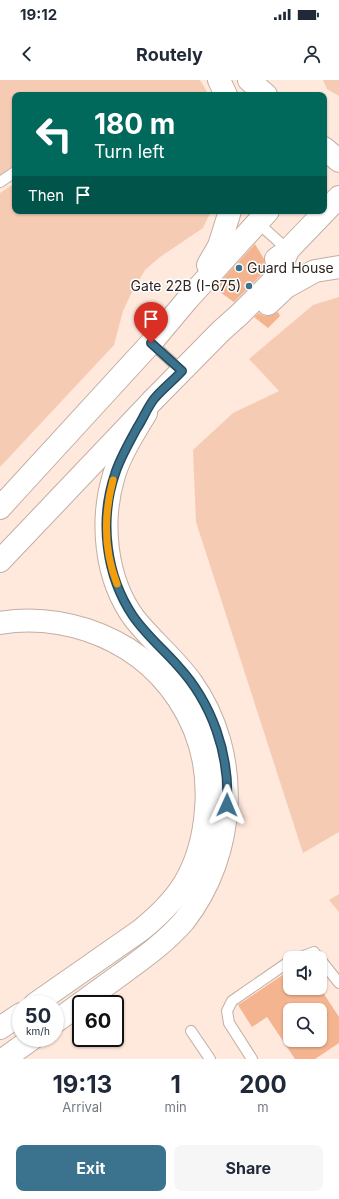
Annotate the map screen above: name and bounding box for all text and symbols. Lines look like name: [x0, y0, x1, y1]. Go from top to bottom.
text: 19:12: [20, 5, 57, 24]
icon: back: [16, 43, 38, 65]
icon: person: [301, 43, 323, 65]
text: Routely: [136, 44, 203, 65]
text: 180 m: [94, 107, 175, 141]
icon: left: [28, 108, 80, 160]
text: Turn left: [94, 141, 164, 162]
icon: arrive: [72, 184, 94, 206]
text: Then: [28, 186, 64, 205]
place label: Guard House: [247, 259, 334, 276]
marker: Guard House: [234, 263, 244, 273]
place label: Gate 22B (I-675): [131, 277, 241, 294]
marker: Gate 22B (I-675): [244, 281, 254, 291]
pin: [134, 302, 168, 343]
icon: arrive: [140, 308, 162, 330]
position arrow: [206, 784, 248, 826]
map controls: [283, 951, 327, 1047]
button: sound: [283, 951, 327, 995]
speed limit sign: 60: [72, 995, 124, 1047]
button: search: [283, 1003, 327, 1047]
text: 50: [25, 1004, 51, 1028]
text: km/h: [26, 1025, 50, 1037]
text: 19:13: [52, 1070, 112, 1099]
text: 1: [170, 1070, 181, 1099]
text: 200: [239, 1070, 287, 1099]
text: Arrival: [62, 1099, 102, 1115]
text: min: [165, 1099, 187, 1115]
text: m: [257, 1099, 269, 1115]
button: Exit: [16, 1145, 166, 1191]
button: Share: [174, 1145, 323, 1191]

